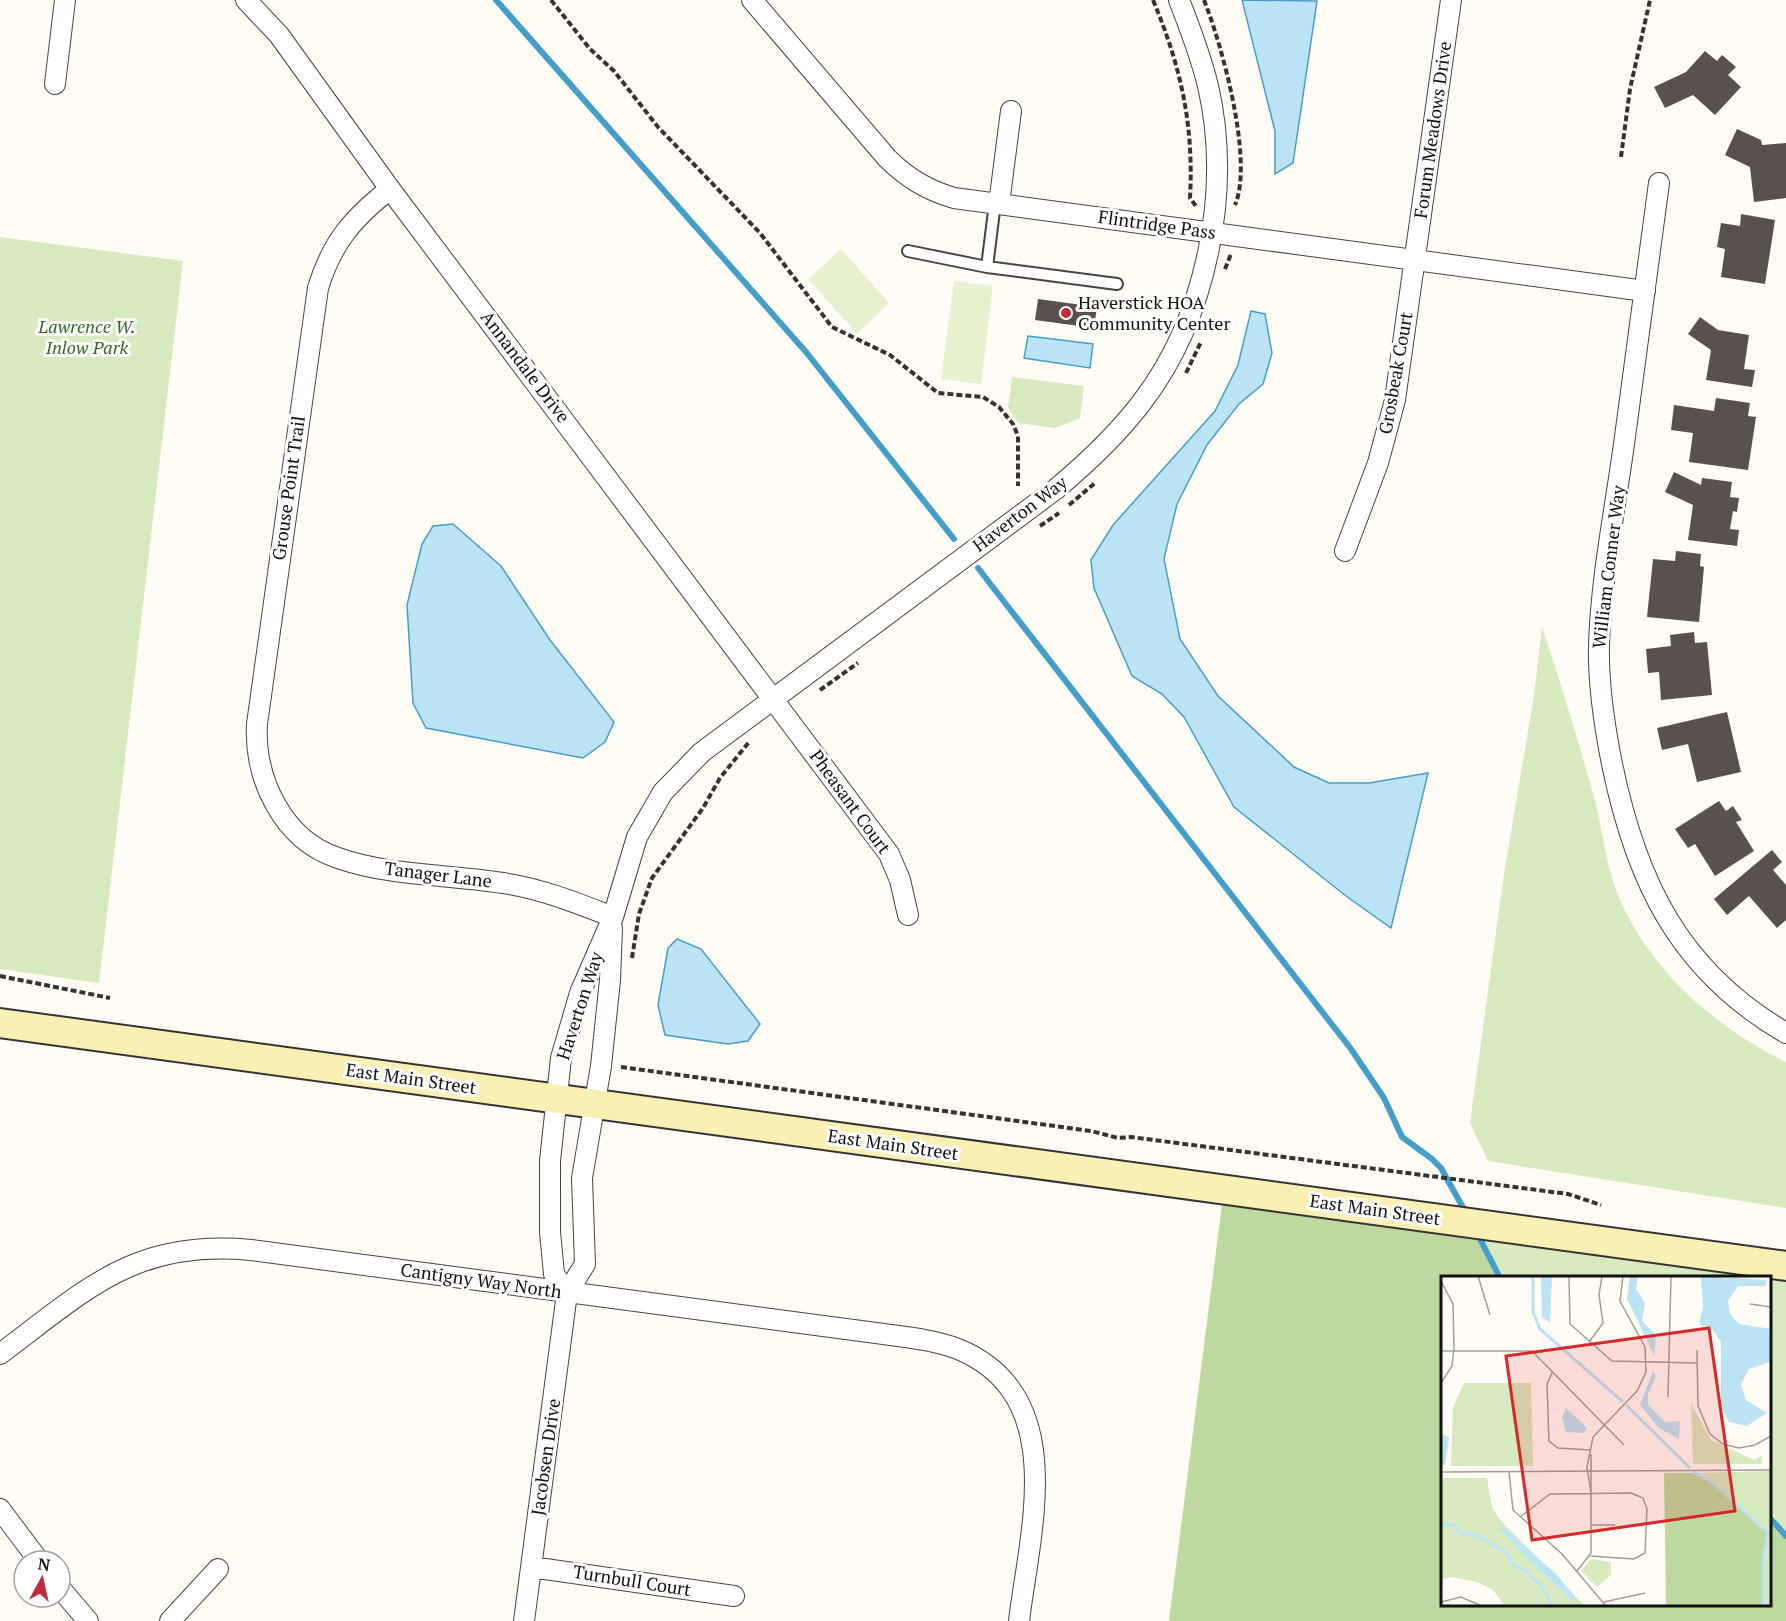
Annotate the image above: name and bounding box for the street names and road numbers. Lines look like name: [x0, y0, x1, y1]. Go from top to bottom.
street label: Forum Meadows Drive: [1408, 40, 1456, 220]
street label: Flintridge Pass: [1097, 204, 1218, 244]
street label: Annandale Drive: [476, 306, 576, 427]
street label: Grosbeak Court: [1372, 310, 1418, 436]
street label: Grouse Point Trail: [266, 414, 310, 562]
street label: Haverton Way: [967, 469, 1072, 557]
street label: William Conner Way: [1586, 483, 1630, 650]
street label: Pheasant Court: [805, 745, 897, 859]
street label: Tanager Lane: [383, 856, 493, 892]
street label: Haverton Way: [550, 948, 608, 1063]
street label: East Main Street: [344, 1057, 478, 1099]
street label: East Main Street: [826, 1123, 960, 1165]
street label: East Main Street: [1308, 1188, 1442, 1230]
street label: Cantigny Way North: [399, 1257, 564, 1303]
street label: Jacobsen Drive: [525, 1397, 565, 1517]
street label: Turnbull Court: [572, 1559, 693, 1601]

